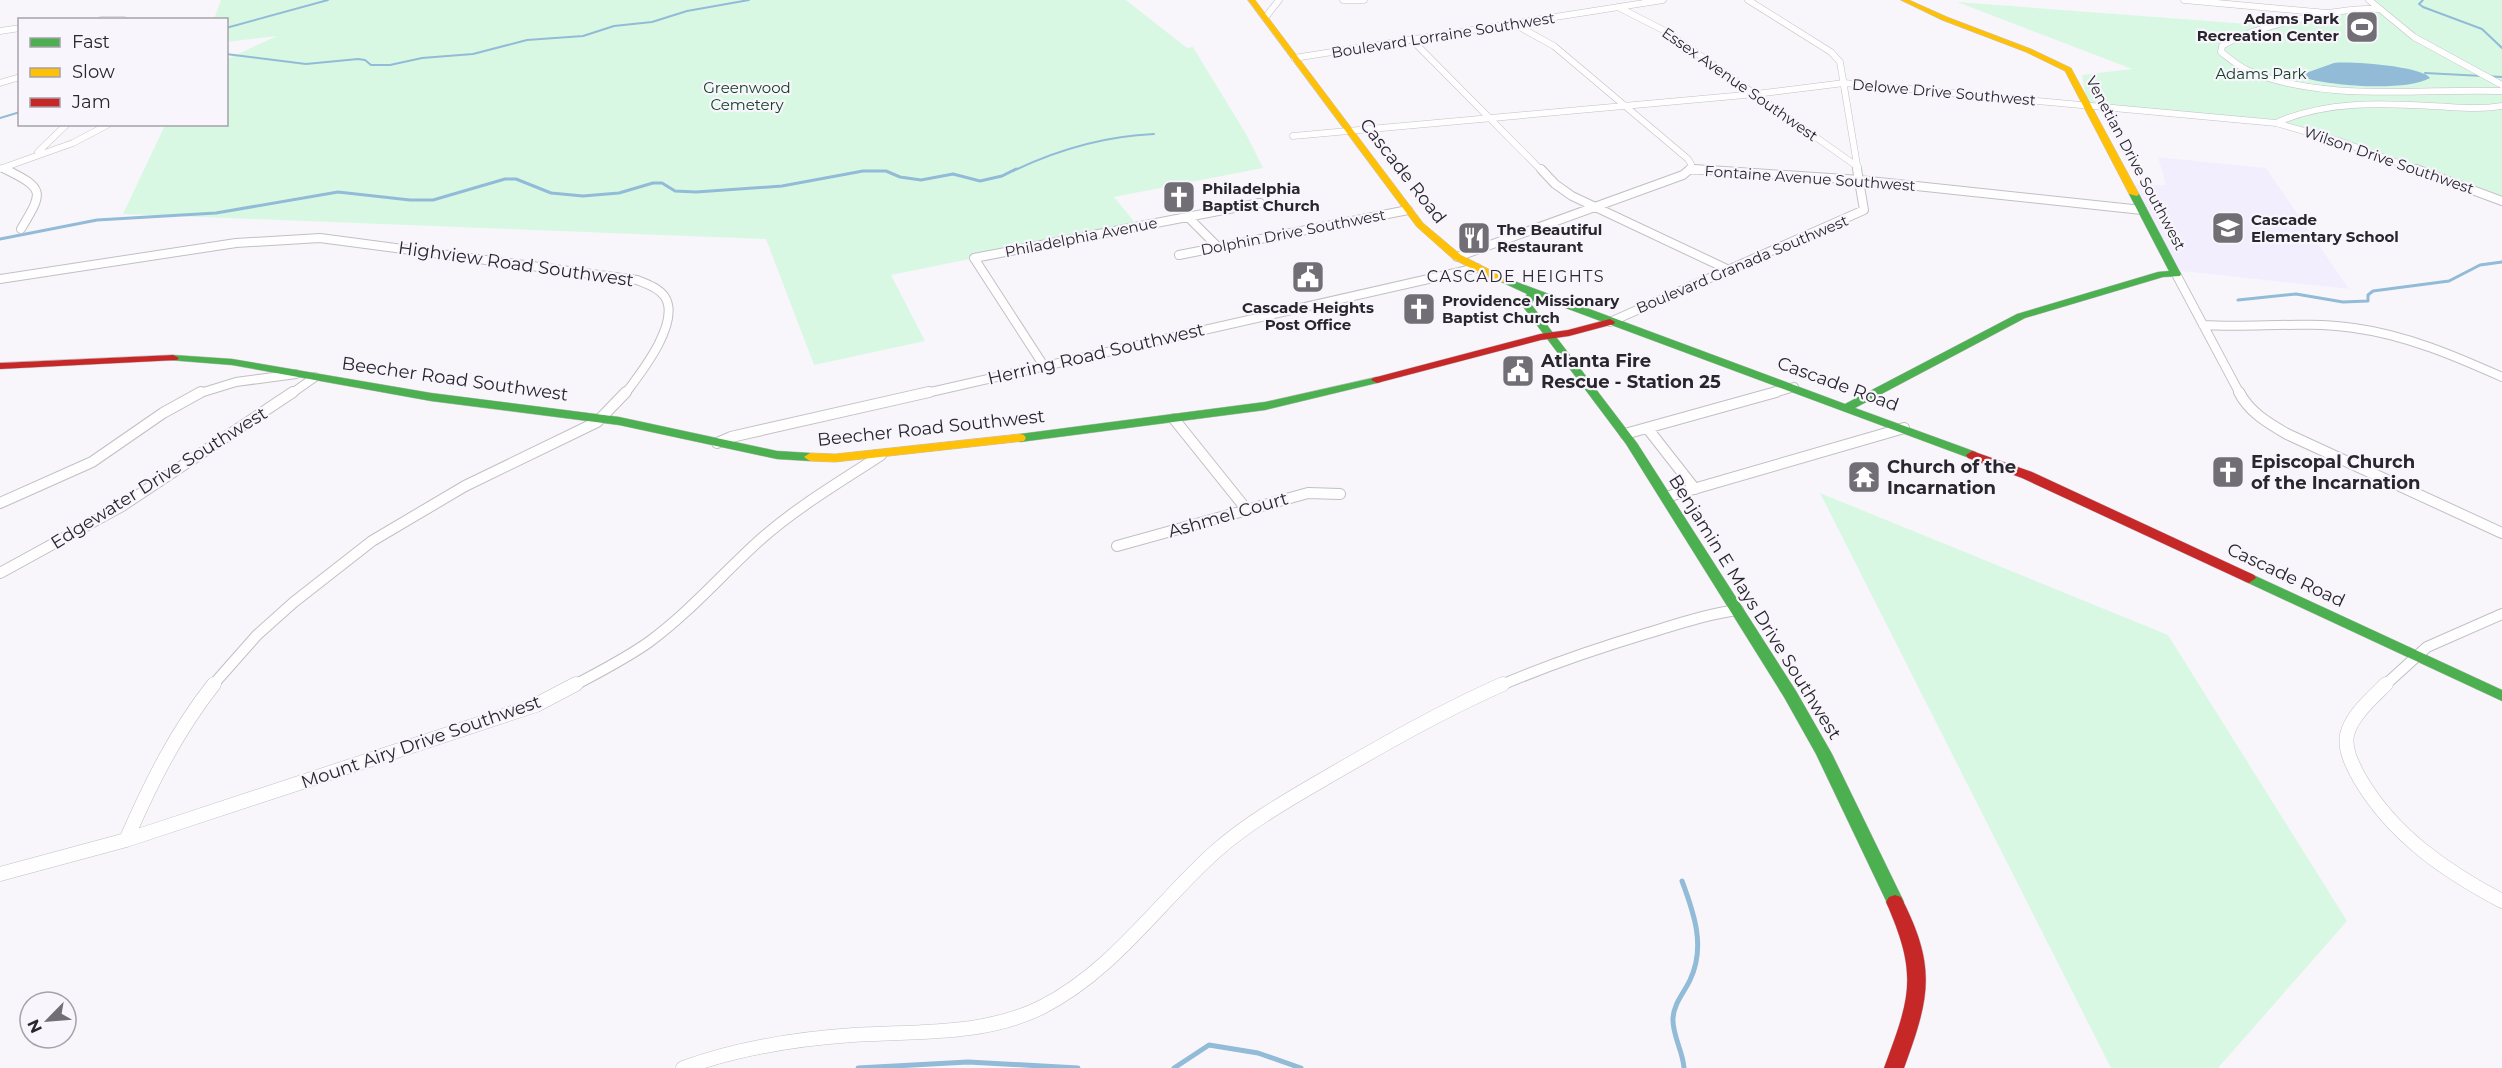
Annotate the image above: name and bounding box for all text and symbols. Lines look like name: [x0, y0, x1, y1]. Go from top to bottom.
street label: Boulevard Lorraine Southwest: [1330, 8, 1556, 62]
place label: Adams Park Recreation Center: [2197, 9, 2340, 45]
sports icon: Adams Park Recreation Center: [2344, 9, 2380, 45]
legend: [18, 18, 228, 126]
street label: Essex Avenue Southwest: [1658, 23, 1822, 145]
text: Fast: [72, 31, 110, 53]
text: Slow: [72, 61, 115, 83]
park label: Adams Park: [2215, 64, 2307, 83]
street label: Venetian Drive Southwest: [2082, 73, 2190, 253]
street label: Delowe Drive Southwest: [1851, 75, 2037, 109]
park label: Greenwood Cemetery: [703, 78, 791, 114]
text: Jam: [71, 91, 111, 113]
street label: Cascade Road: [1355, 114, 1451, 228]
street label: Wilson Drive Southwest: [2301, 122, 2477, 198]
street label: Fontaine Avenue Southwest: [1704, 161, 1916, 195]
church icon: Philadelphia Baptist Church: [1161, 179, 1197, 215]
place label: Philadelphia Baptist Church: [1202, 179, 1320, 215]
street label: Dolphin Drive Southwest: [1199, 205, 1387, 259]
school or university icon: Cascade Elementary School: [2210, 210, 2246, 246]
place label: Cascade Elementary School: [2251, 210, 2399, 246]
street label: Boulevard Granada Southwest: [1633, 211, 1851, 317]
street label: Philadelphia Avenue: [1003, 213, 1159, 261]
restaurant icon: The Beautiful Restaurant: [1456, 220, 1492, 256]
place label: The Beautiful Restaurant: [1497, 220, 1602, 256]
street label: Highview Road Southwest: [397, 237, 635, 291]
public building icon: Cascade Heights Post Office: [1290, 259, 1326, 295]
district label: CASCADE HEIGHTS: [1427, 267, 1605, 286]
church icon: Providence Missionary Baptist Church: [1401, 291, 1437, 327]
place label: Providence Missionary Baptist Church: [1442, 291, 1620, 327]
place label: Cascade Heights Post Office: [1242, 298, 1374, 334]
street label: Herring Road Southwest: [985, 318, 1207, 390]
place label: Atlanta Fire Rescue - Station 25: [1540, 350, 1721, 393]
street label: Beecher Road Southwest: [340, 352, 570, 406]
street label: Cascade Road: [1774, 352, 1902, 416]
public building icon: Atlanta Fire Rescue - Station 25: [1500, 353, 1536, 389]
street label: Edgewater Drive Southwest: [47, 402, 271, 554]
street label: Beecher Road Southwest: [816, 405, 1046, 451]
place label: Episcopal Church of the Incarnation: [2251, 451, 2421, 494]
church icon: Episcopal Church of the Incarnation: [2210, 454, 2246, 490]
place label: Church of the Incarnation: [1887, 456, 2016, 499]
temple icon: Church of the Incarnation: [1846, 459, 1882, 495]
street label: Benjamin E Mays Drive Southwest: [1664, 470, 1846, 744]
street label: Ashmel Court: [1165, 487, 1291, 543]
street label: Cascade Road: [2224, 538, 2348, 612]
street label: Mount Airy Drive Southwest: [298, 691, 544, 793]
north arrow: [18, 990, 78, 1050]
text: N: [24, 1016, 46, 1036]

